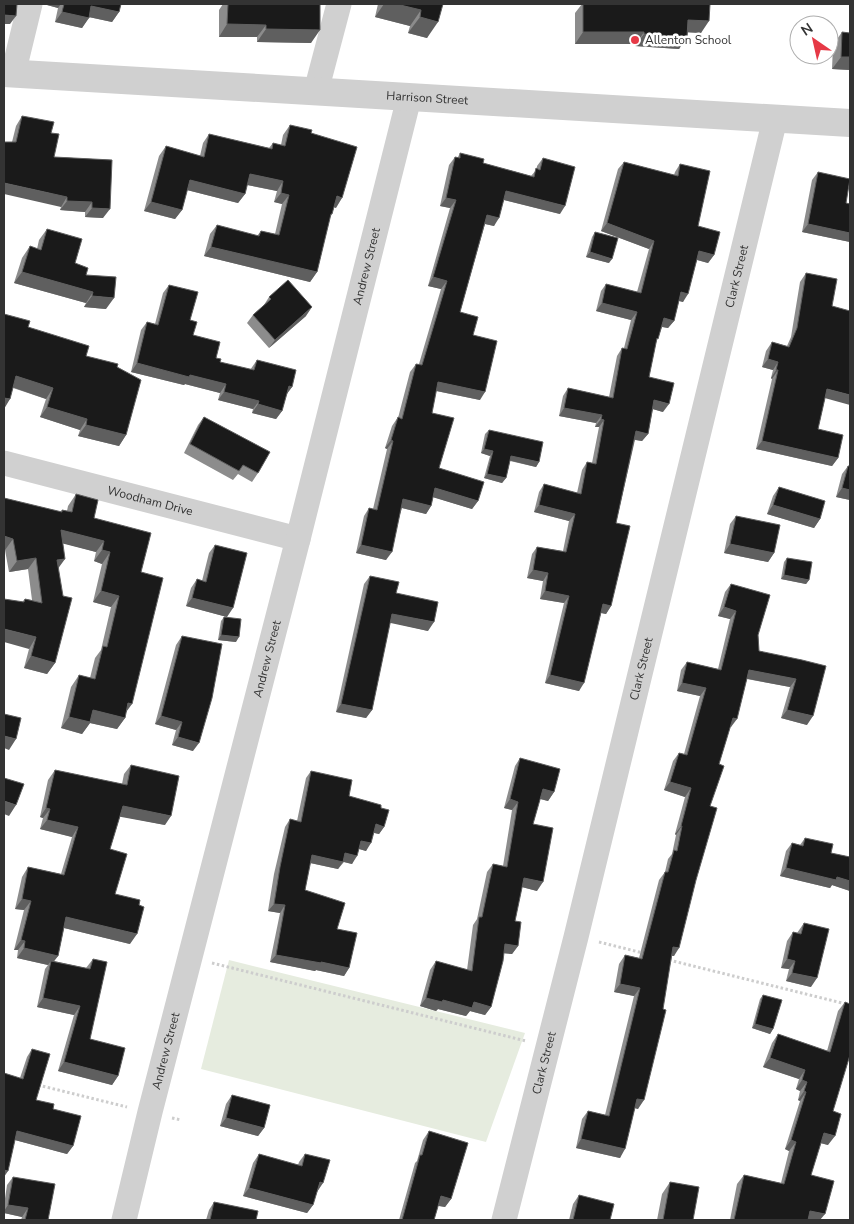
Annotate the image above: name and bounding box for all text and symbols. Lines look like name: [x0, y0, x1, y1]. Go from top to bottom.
north arrow: [789, 15, 839, 65]
text: N: [797, 19, 817, 40]
place label: Allenton School: [645, 32, 732, 48]
marker: Allenton School: [629, 34, 641, 46]
street label: Harrison Street: [386, 88, 469, 108]
street label: Andrew Street: [349, 225, 384, 307]
street label: Clark Street: [721, 242, 752, 309]
street label: Woodham Drive: [106, 482, 195, 520]
street label: Andrew Street: [249, 618, 285, 699]
street label: Clark Street: [626, 635, 657, 702]
street label: Andrew Street: [148, 1010, 184, 1091]
street label: Clark Street: [528, 1029, 560, 1096]

